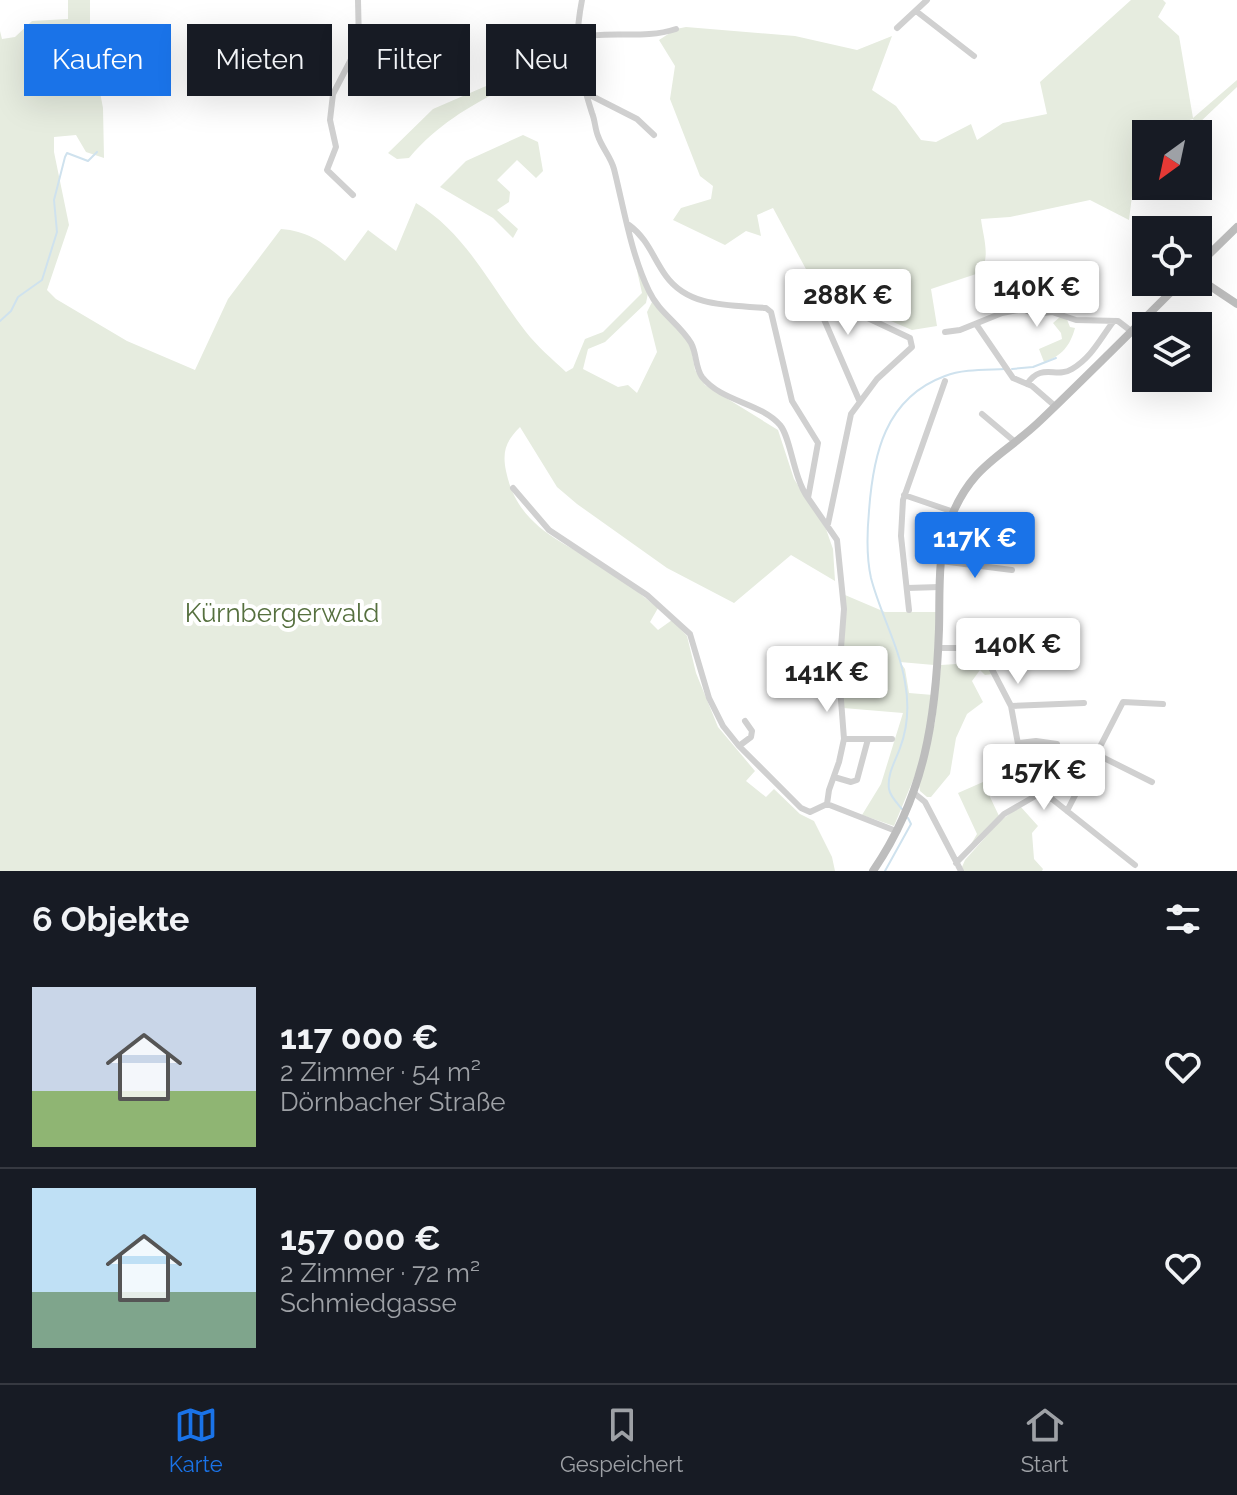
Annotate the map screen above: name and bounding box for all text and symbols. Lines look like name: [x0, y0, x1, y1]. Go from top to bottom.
chip: Kaufen: [24, 24, 171, 96]
chip: Mieten: [187, 24, 332, 96]
chip: Filter: [348, 24, 470, 96]
chip: Neu: [486, 24, 596, 96]
north arrow: [1132, 120, 1212, 200]
map controls: [1132, 120, 1212, 392]
button: locate: [1132, 216, 1212, 296]
pin: 140K €: [972, 261, 1102, 329]
pin: 288K €: [783, 269, 913, 337]
text: 140K €: [993, 272, 1081, 302]
text: 288K €: [803, 280, 893, 310]
button: layers: [1132, 312, 1212, 392]
pin: 117K €: [910, 512, 1040, 580]
text: 117K €: [933, 523, 1017, 553]
park label: Kürnbergerwald: [185, 598, 379, 628]
pin: 140K €: [953, 618, 1083, 686]
text: 140K €: [974, 629, 1062, 659]
pin: 141K €: [762, 646, 892, 714]
text: 141K €: [785, 657, 869, 687]
pin: 157K €: [979, 744, 1109, 812]
text: 157K €: [1001, 755, 1087, 785]
icon: filters: [1161, 897, 1205, 941]
text: 6 Objekte: [32, 899, 189, 939]
text: 117 000 €: [280, 1017, 439, 1057]
icon: home: [96, 1019, 192, 1115]
icon: heart: [1161, 1045, 1205, 1089]
text: 2 Zimmer · 54 m²: [280, 1057, 481, 1087]
text: Dörnbacher Straße: [280, 1087, 506, 1117]
text: 157 000 €: [280, 1218, 441, 1258]
icon: home: [96, 1220, 192, 1316]
icon: heart: [1161, 1246, 1205, 1290]
text: 2 Zimmer · 72 m²: [280, 1258, 480, 1288]
text: Schmiedgasse: [280, 1288, 457, 1318]
tab: Karte: [169, 1403, 223, 1477]
tab: Gespeichert: [560, 1403, 683, 1477]
tab: Start: [1021, 1403, 1068, 1477]

